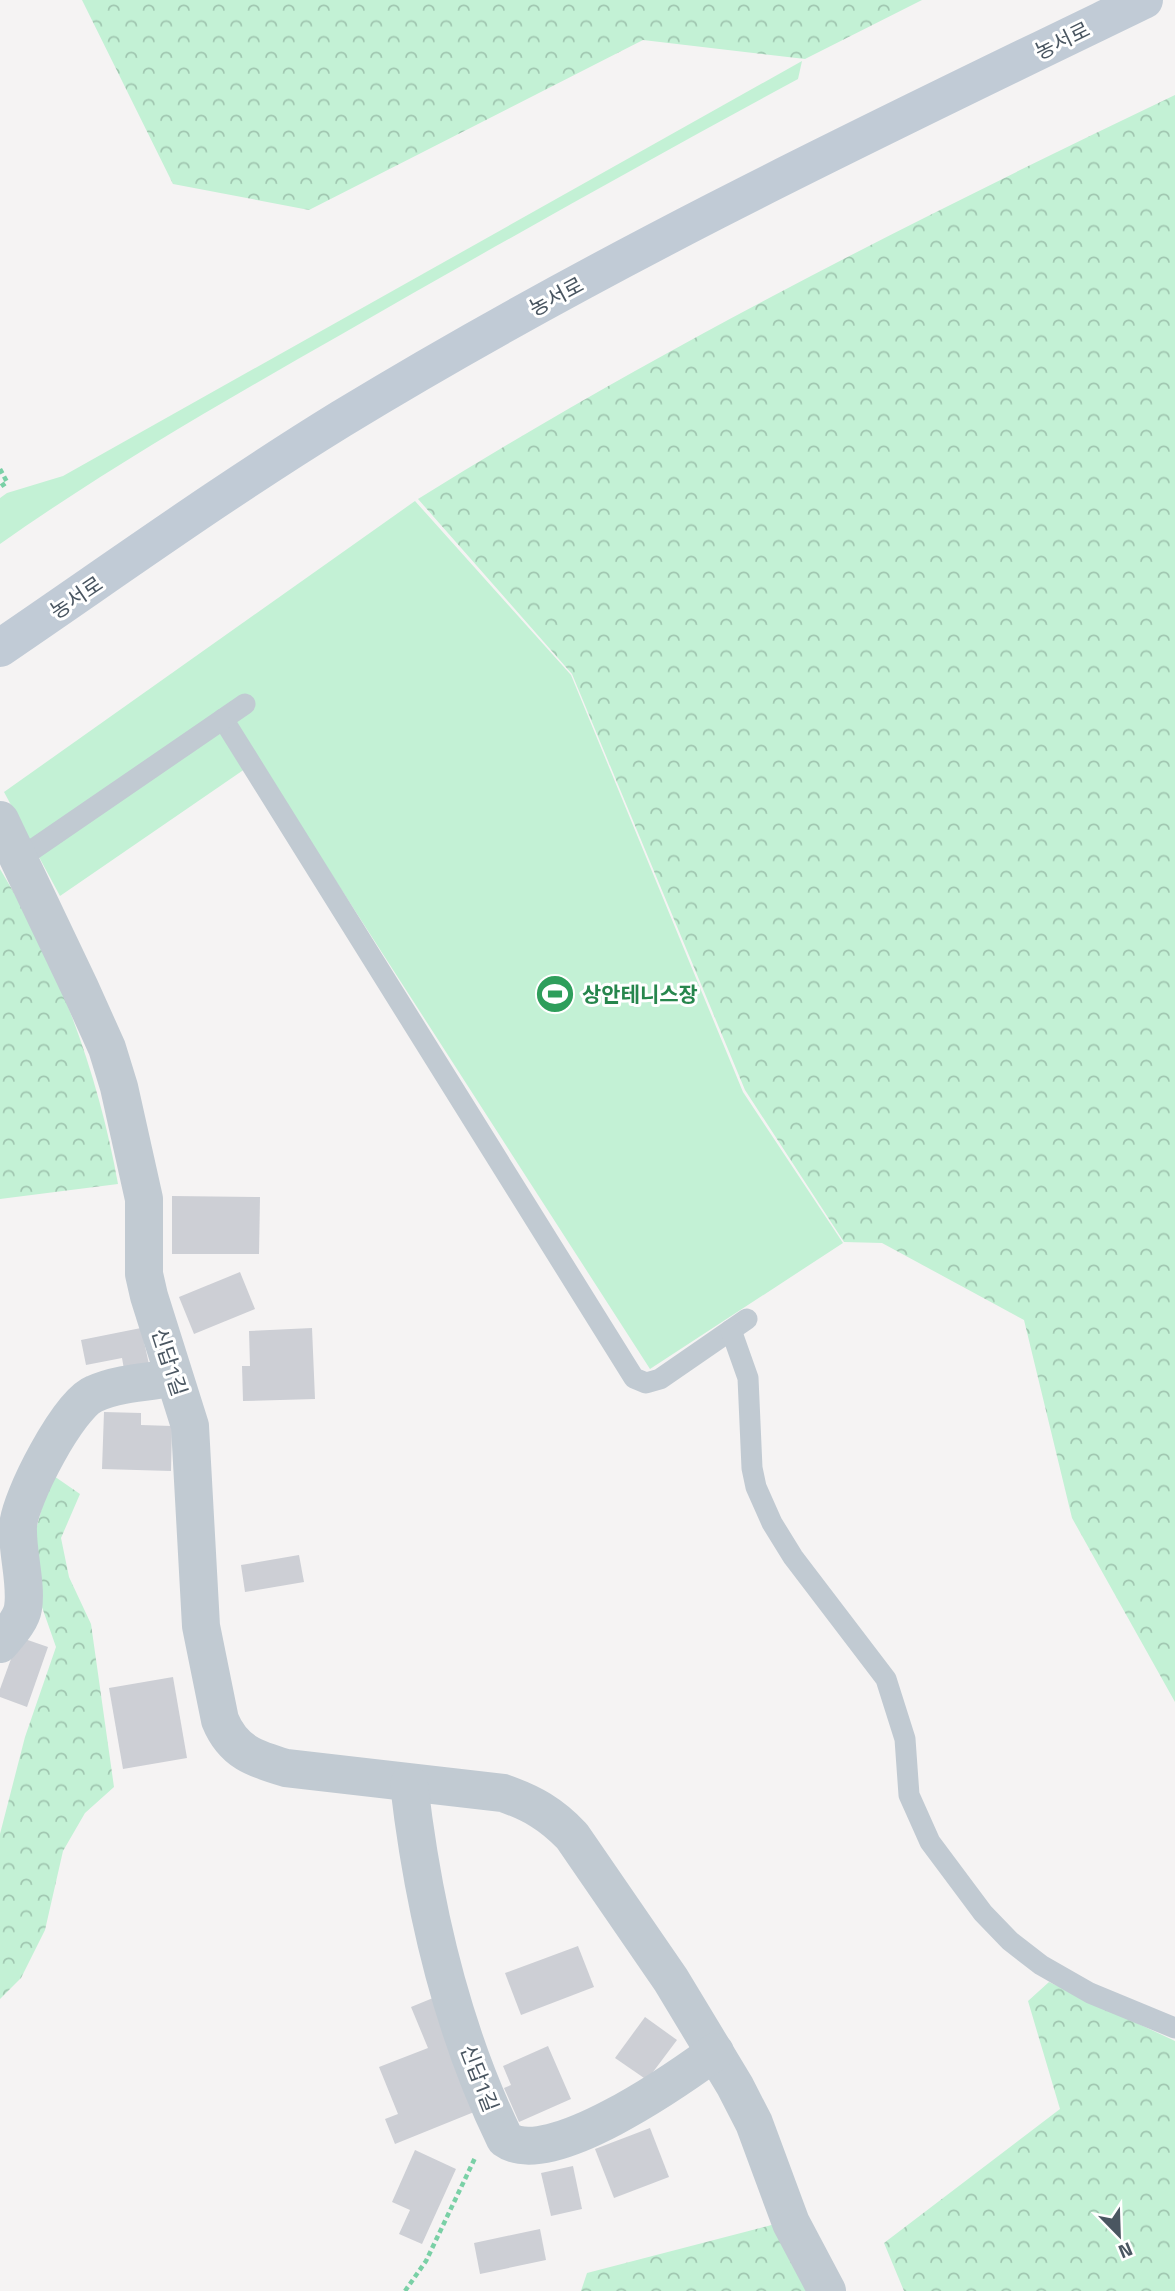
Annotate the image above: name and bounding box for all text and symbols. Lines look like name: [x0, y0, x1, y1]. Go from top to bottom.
street label: 농서로: [1029, 13, 1095, 67]
street label: 농서로: [523, 268, 589, 324]
street label: 농서로: [43, 568, 109, 626]
sports icon: 상안테니스장: [534, 973, 576, 1015]
place label: 상안테니스장: [582, 978, 698, 1010]
street label: 신답1길: [144, 1324, 196, 1400]
street label: 신답1길: [453, 2040, 507, 2116]
north arrow: [1084, 2200, 1154, 2270]
text: N: [1114, 2235, 1138, 2267]

